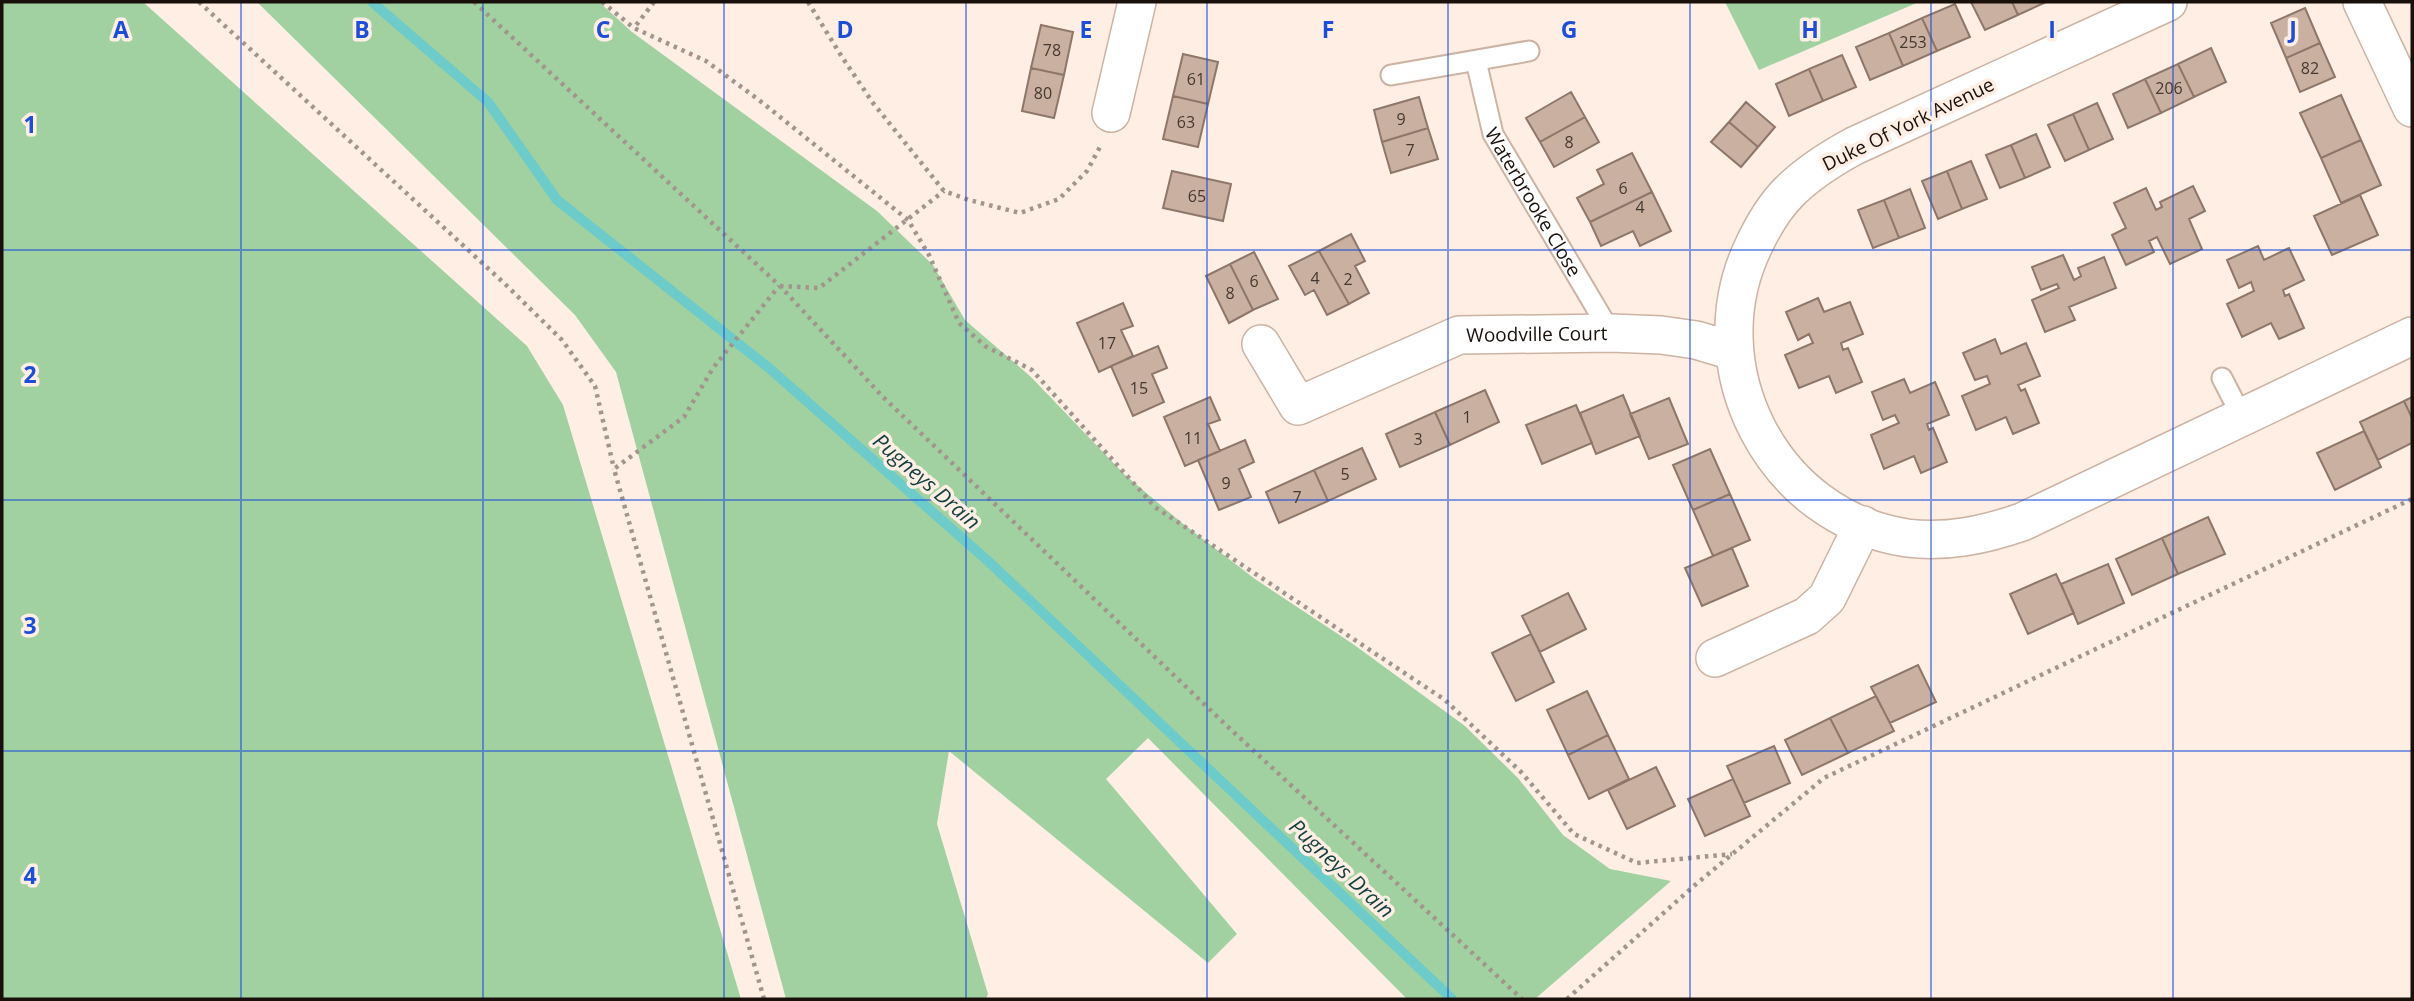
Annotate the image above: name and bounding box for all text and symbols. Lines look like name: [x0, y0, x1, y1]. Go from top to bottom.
text: A: [113, 13, 129, 45]
text: B: [354, 13, 370, 45]
text: C: [596, 13, 610, 45]
text: D: [836, 13, 854, 45]
text: E: [1080, 13, 1092, 45]
text: F: [1322, 13, 1334, 45]
text: G: [1561, 13, 1577, 45]
text: H: [1801, 13, 1819, 45]
text: I: [2048, 13, 2056, 45]
text: J: [2287, 13, 2297, 45]
house number: 253: [1899, 31, 1927, 53]
house number: 78: [1043, 39, 1061, 61]
house number: 82: [2301, 57, 2319, 79]
house number: 61: [1187, 68, 1205, 90]
street label: Duke Of York Avenue: [1818, 71, 1998, 177]
house number: 206: [2155, 77, 2183, 99]
house number: 80: [1034, 82, 1052, 104]
text: 1: [23, 108, 37, 140]
house number: 9: [1396, 108, 1406, 130]
house number: 63: [1177, 111, 1195, 133]
street label: Waterbrooke Close: [1479, 123, 1588, 281]
house number: 8: [1564, 131, 1574, 153]
house number: 7: [1405, 139, 1415, 161]
house number: 6: [1618, 177, 1628, 199]
house number: 65: [1188, 185, 1206, 207]
house number: 4: [1635, 196, 1645, 218]
house number: 4: [1310, 267, 1320, 289]
house number: 2: [1343, 268, 1353, 290]
house number: 6: [1249, 270, 1259, 292]
house number: 8: [1225, 282, 1235, 304]
street label: Woodville Court: [1466, 320, 1608, 348]
house number: 17: [1098, 332, 1116, 354]
text: 2: [23, 358, 37, 390]
house number: 15: [1130, 377, 1148, 399]
house number: 1: [1462, 406, 1472, 428]
water label: Pugneys Drain: [868, 427, 986, 535]
house number: 11: [1184, 427, 1202, 449]
house number: 3: [1413, 428, 1423, 450]
house number: 5: [1340, 463, 1350, 485]
house number: 9: [1221, 472, 1231, 494]
house number: 7: [1292, 486, 1302, 508]
text: 3: [23, 609, 37, 641]
water label: Pugneys Drain: [1284, 812, 1400, 924]
text: 4: [23, 859, 37, 891]

